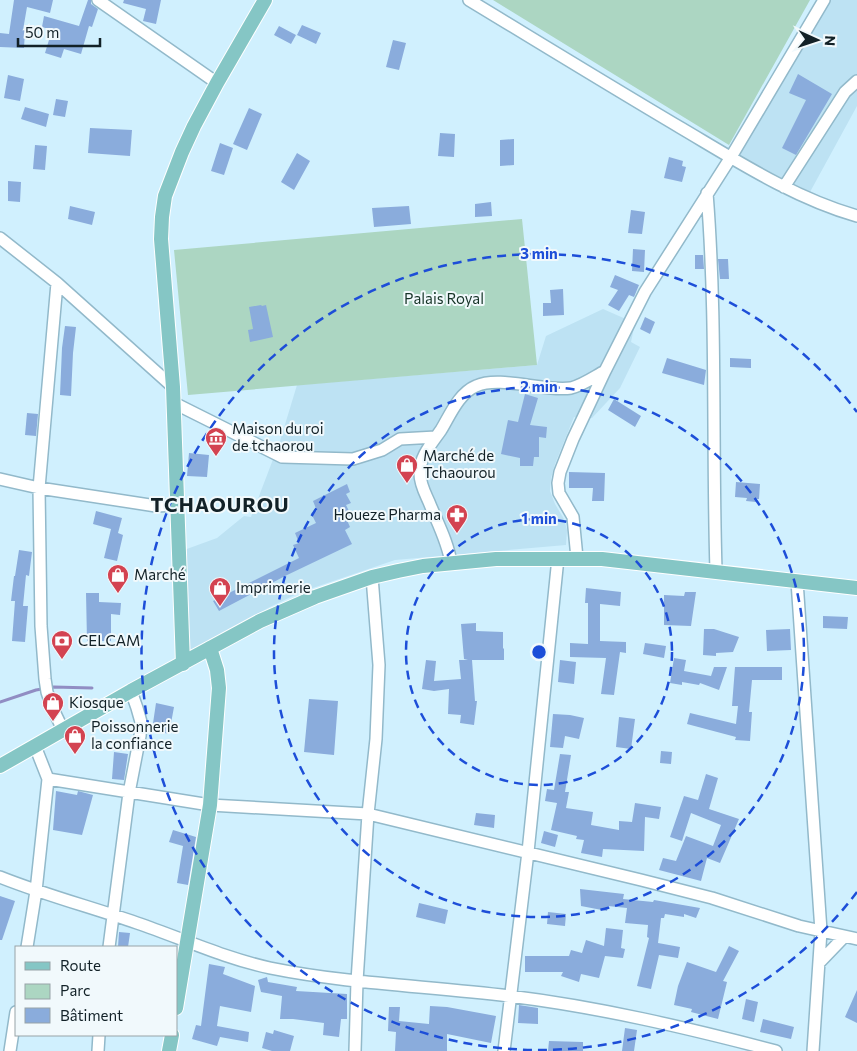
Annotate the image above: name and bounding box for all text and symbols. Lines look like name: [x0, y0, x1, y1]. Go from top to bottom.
scale bar: [18, 15, 100, 47]
north arrow: [792, 15, 842, 65]
text: 50 m: [25, 23, 59, 41]
text: N: [822, 35, 839, 46]
text: 3 min: [520, 244, 558, 262]
park label: Palais Royal: [404, 289, 484, 307]
text: 2 min: [520, 377, 558, 395]
place label: Maison du roi de tchaorou: [232, 419, 324, 454]
museum icon: Maison du roi de tchaorou: [204, 426, 228, 457]
place label: Marché de Tchaourou: [423, 446, 496, 481]
shop icon: Marché de Tchaourou: [395, 453, 419, 484]
district label: TCHAOUROU: [150, 492, 290, 516]
pharmacy icon: Houeze Pharma: [445, 503, 469, 534]
place label: Houeze Pharma: [334, 505, 441, 523]
text: 1 min: [521, 509, 557, 527]
shop icon: Marché: [106, 563, 130, 594]
place label: Marché: [134, 565, 186, 583]
shop icon: Imprimerie: [208, 576, 232, 607]
place label: Imprimerie: [236, 578, 311, 596]
bank icon: CELCAM: [50, 629, 74, 660]
place label: CELCAM: [78, 631, 140, 649]
centre of rings: [530, 643, 548, 661]
shop icon: Kiosque: [41, 691, 65, 722]
place label: Kiosque: [69, 693, 124, 711]
place label: Poissonnerie la confiance: [91, 717, 179, 752]
shop icon: Poissonnerie la confiance: [63, 724, 87, 755]
legend: [15, 946, 178, 1036]
text: Route: [60, 956, 101, 974]
text: Parc: [60, 981, 90, 999]
text: Bâtiment: [60, 1006, 123, 1024]

